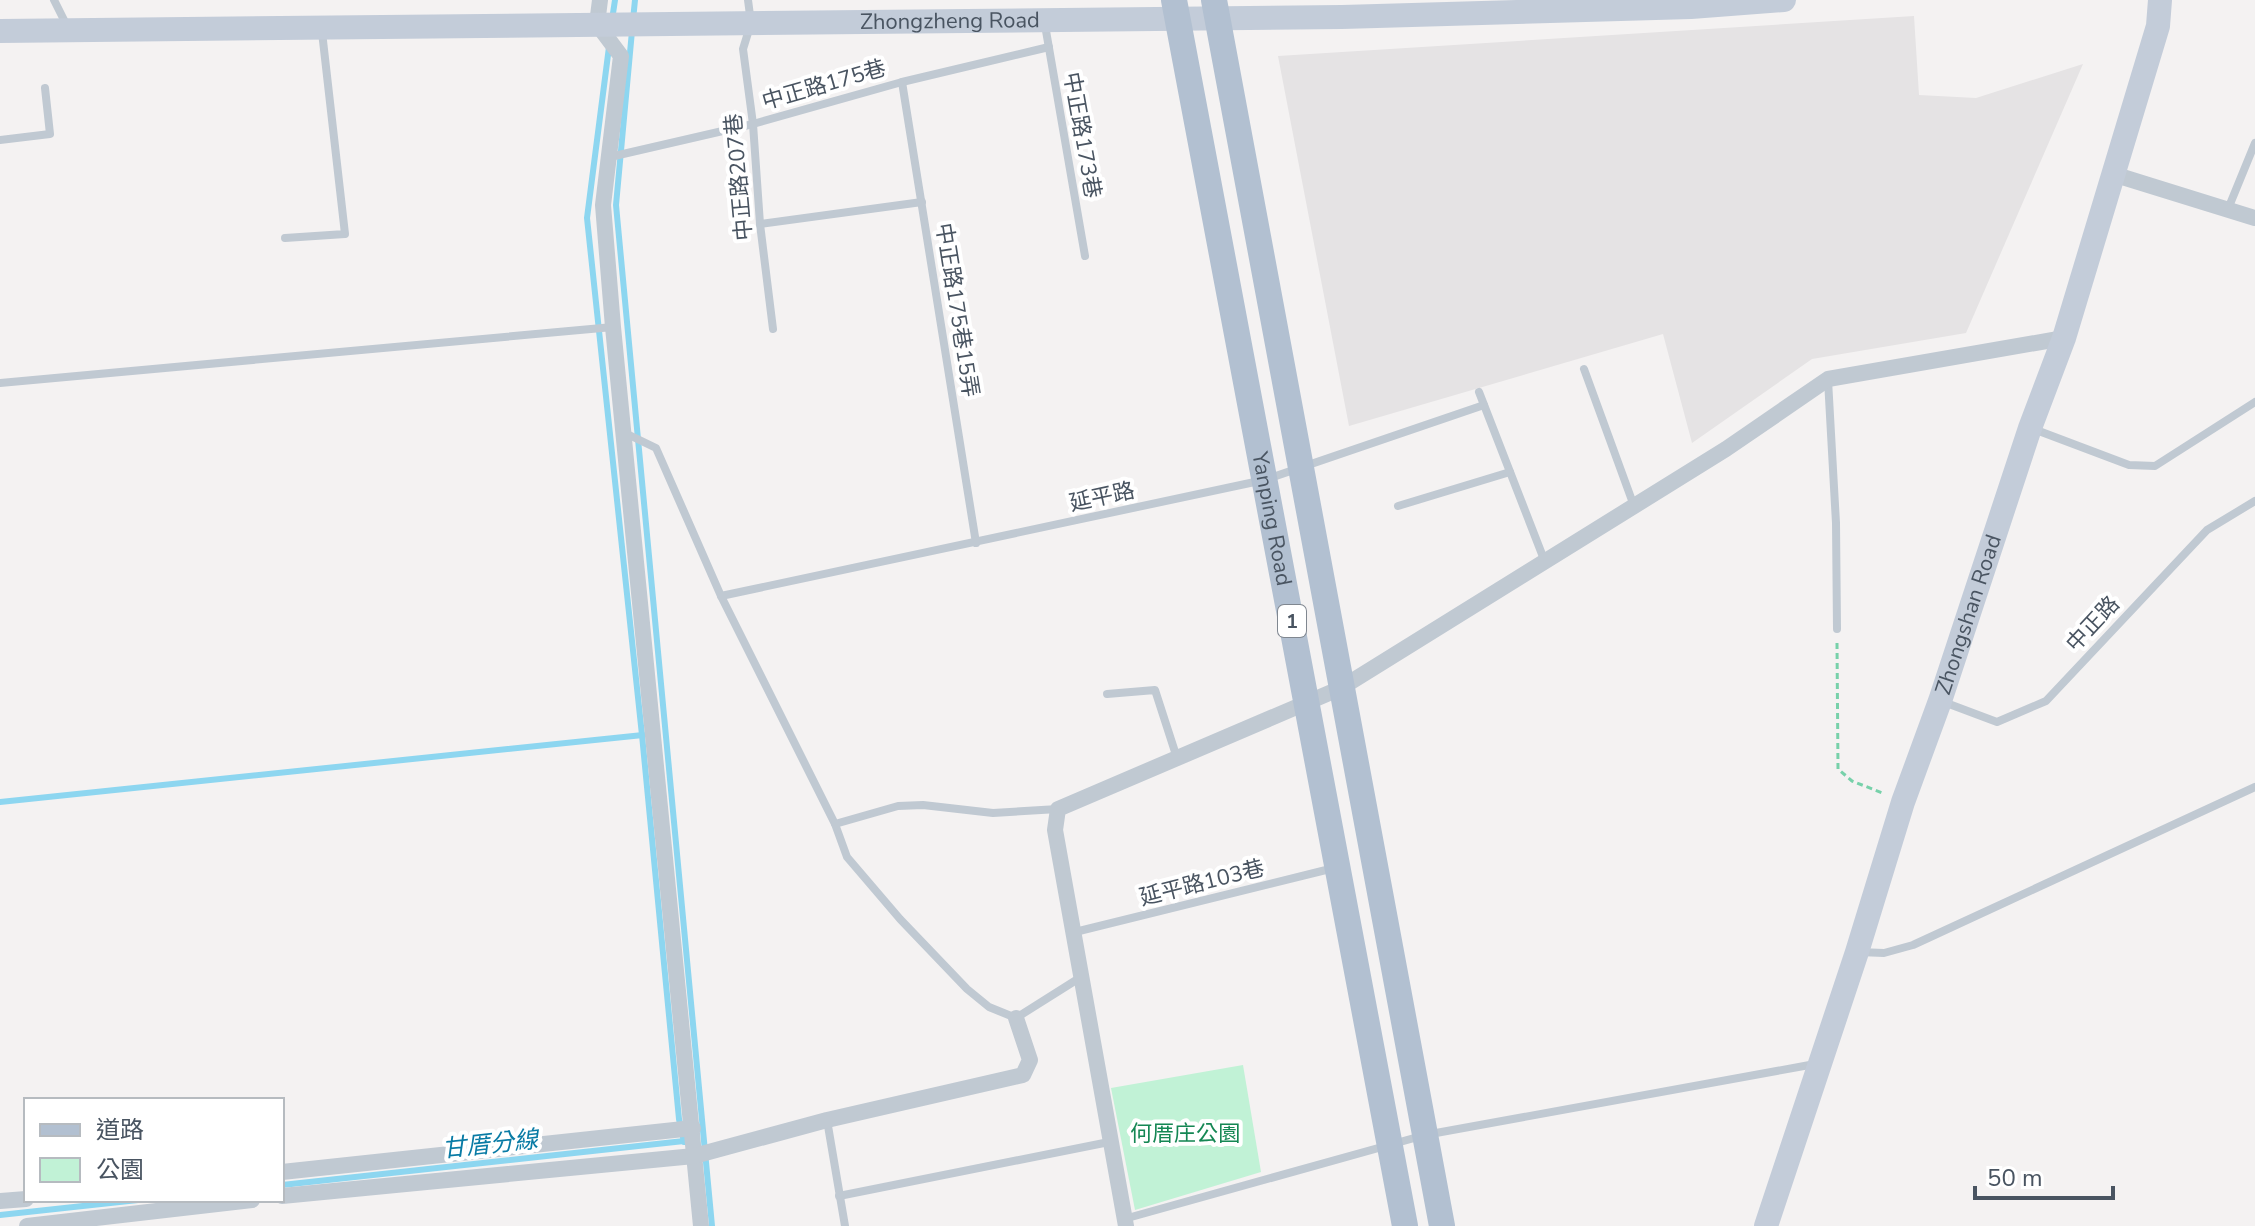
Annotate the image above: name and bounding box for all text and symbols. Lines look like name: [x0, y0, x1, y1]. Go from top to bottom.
street label: Zhongzheng Road: [860, 5, 1040, 37]
street label: 中正路175巷: [759, 53, 889, 117]
street label: 中正路173巷: [1056, 70, 1108, 200]
street label: 中正路207巷: [718, 112, 760, 242]
street label: 中正路175巷15弄: [928, 221, 986, 399]
street label: Yanping Road: [1244, 448, 1299, 588]
street label: 延平路: [1067, 475, 1137, 519]
street label: Zhongshan Road: [1928, 531, 2009, 699]
street label: 中正路: [2060, 590, 2126, 658]
road number: 1: [1278, 605, 1306, 637]
street label: 延平路103巷: [1136, 853, 1268, 913]
legend: [24, 1098, 284, 1202]
text: 道路: [96, 1114, 144, 1146]
park label: 何厝庄公園: [1130, 1119, 1240, 1149]
water label: 甘厝分線: [441, 1123, 542, 1165]
scale bar: [1975, 1150, 2113, 1200]
text: 公園: [96, 1154, 144, 1186]
text: 50 m: [1987, 1162, 2043, 1194]

